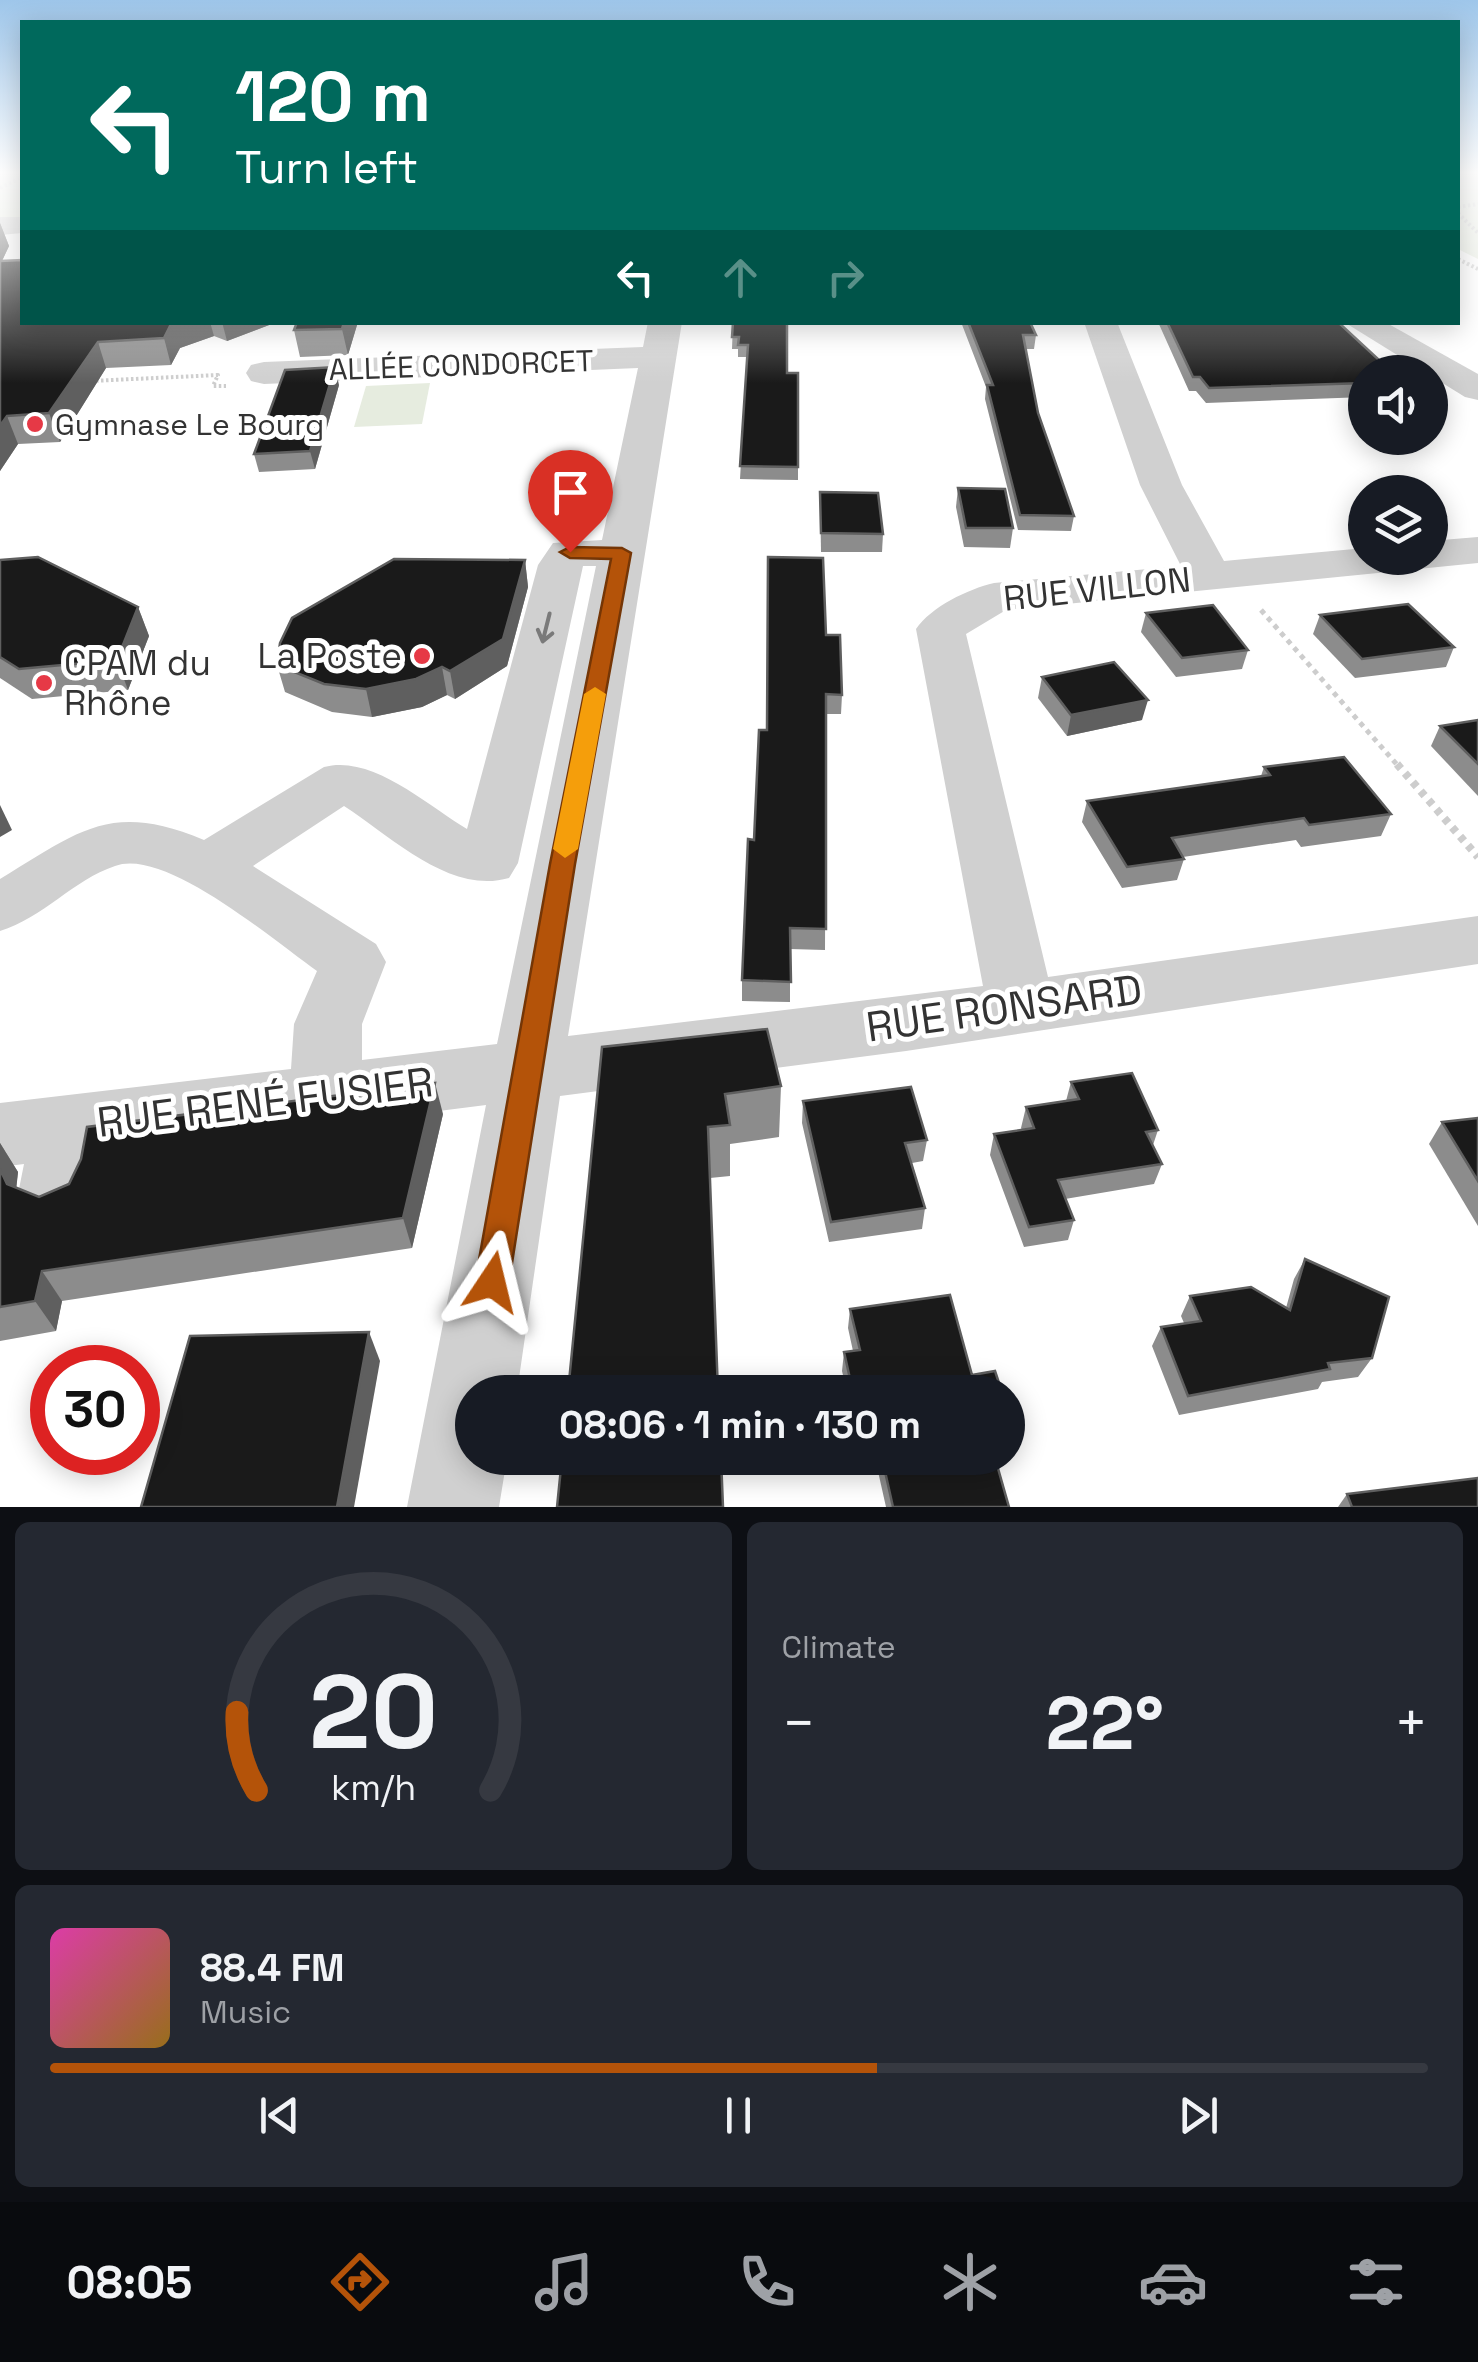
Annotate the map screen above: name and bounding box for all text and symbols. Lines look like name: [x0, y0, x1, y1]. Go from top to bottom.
text: 120 m: [235, 52, 431, 141]
icon: left: [70, 60, 200, 190]
text: Turn left: [235, 139, 418, 196]
icon: left: [608, 250, 663, 305]
icon: ahead: [713, 250, 768, 305]
icon: right: [818, 250, 873, 305]
street label: ALLÉE CONDORCET: [328, 341, 594, 389]
map controls: [1348, 355, 1448, 575]
button: sound: [1348, 355, 1448, 455]
place label: Gymnase Le Bourg: [55, 405, 324, 444]
marker: Gymnase Le Bourg: [24, 413, 46, 435]
pin: [528, 450, 613, 553]
icon: arrive: [543, 465, 598, 520]
button: layers: [1348, 475, 1448, 575]
street label: RUE VILLON: [1001, 557, 1193, 621]
one-way arrow: [535, 612, 554, 643]
place label: La Poste: [257, 634, 402, 678]
place label: CPAM du Rhône: [64, 641, 211, 725]
marker: La Poste: [411, 645, 433, 667]
marker: CPAM du Rhône: [33, 672, 55, 694]
street label: RUE RONSARD: [863, 962, 1145, 1054]
street label: RUE RENÉ FUSIER: [94, 1055, 436, 1149]
position arrow: [440, 1230, 544, 1334]
speed limit sign: 30: [30, 1345, 160, 1475]
text: 08:06 · 1 min · 130 m: [559, 1401, 921, 1449]
text: Climate: [782, 1627, 896, 1667]
text: 20: [309, 1646, 438, 1778]
text: 22°: [1045, 1675, 1164, 1771]
text: −: [782, 1688, 816, 1758]
text: +: [1394, 1688, 1428, 1758]
text: km/h: [331, 1765, 416, 1810]
text: 88.4 FM: [200, 1944, 345, 1992]
text: Music: [200, 1992, 291, 2032]
icon: previous: [252, 2088, 307, 2143]
icon: pause: [711, 2088, 766, 2143]
icon: next: [1171, 2088, 1226, 2143]
icon: directions: [325, 2247, 395, 2317]
icon: music: [529, 2247, 599, 2317]
icon: phone: [732, 2247, 802, 2317]
icon: climate: [935, 2247, 1005, 2317]
icon: car: [1138, 2247, 1208, 2317]
icon: filters: [1341, 2247, 1411, 2317]
text: 08:05: [67, 2254, 192, 2311]

